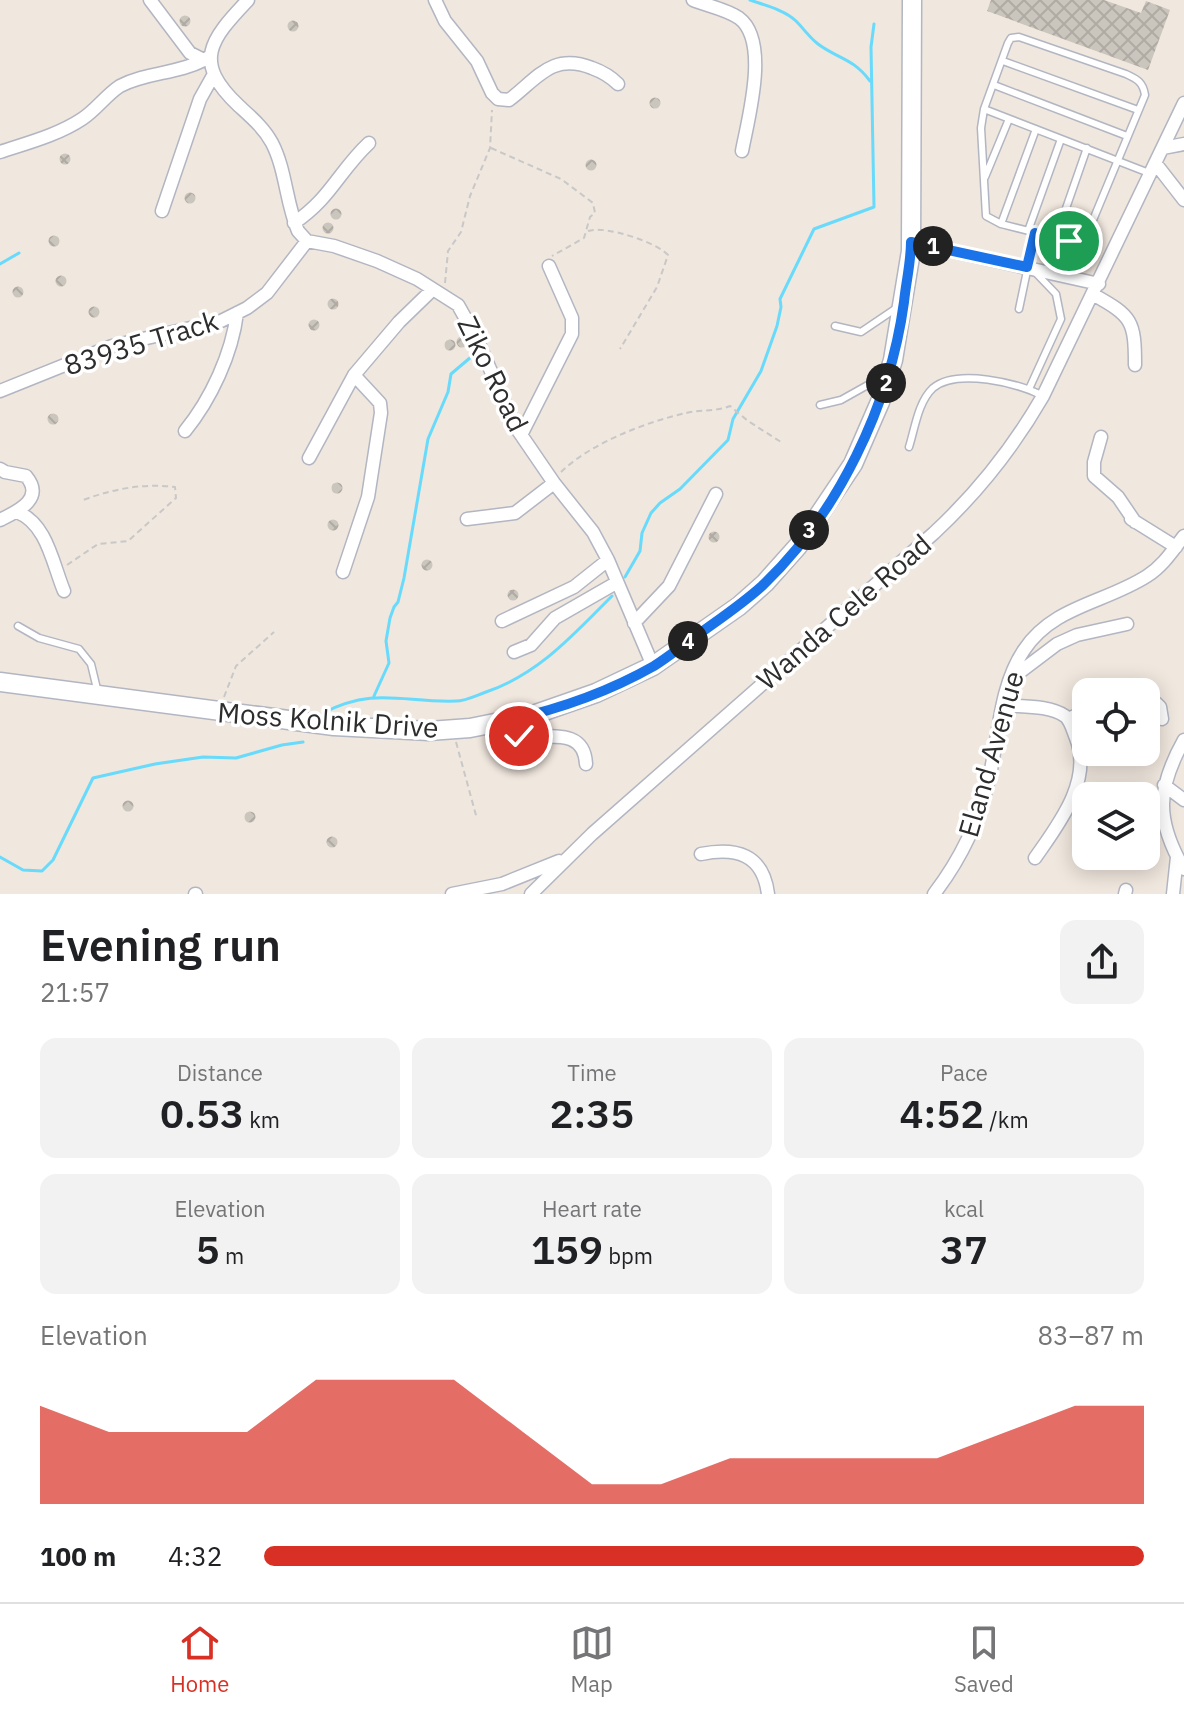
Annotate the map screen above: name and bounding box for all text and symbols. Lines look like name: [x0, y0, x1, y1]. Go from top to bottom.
pin: [1035, 207, 1103, 275]
icon: arrive: [1047, 219, 1091, 263]
pin: 1: [913, 226, 953, 266]
text: 1: [926, 231, 940, 260]
street label: 83935 Track: [59, 301, 223, 384]
street label: Ziko Road: [450, 310, 537, 438]
pin: 2: [866, 363, 906, 403]
text: 2: [879, 368, 893, 397]
pin: 3: [789, 510, 829, 550]
text: 3: [802, 515, 816, 544]
street label: Wanda Cele Road: [748, 525, 939, 698]
pin: 4: [668, 621, 708, 661]
text: 4: [681, 626, 695, 655]
street label: Eland Avenue: [949, 667, 1032, 841]
map controls: [1072, 678, 1160, 870]
button: locate: [1072, 678, 1160, 766]
street label: Moss Kolnik Drive: [216, 693, 440, 746]
pin: [485, 702, 553, 770]
icon: check: [497, 714, 541, 758]
button: layers: [1072, 782, 1160, 870]
text: Evening run: [40, 916, 281, 973]
button: share: [1060, 920, 1144, 1004]
text: 21:57: [40, 975, 110, 1009]
text: Distance: [177, 1058, 263, 1087]
text: Time: [567, 1058, 617, 1087]
text: Pace: [940, 1058, 988, 1087]
text: 0.53: [160, 1087, 244, 1139]
text: 2:35: [550, 1087, 634, 1139]
text: 4:52: [899, 1087, 984, 1139]
text: km: [244, 1105, 280, 1134]
text: /km: [984, 1105, 1029, 1134]
text: Elevation: [174, 1194, 266, 1223]
text: Heart rate: [542, 1194, 642, 1223]
text: kcal: [944, 1194, 984, 1223]
text: 5: [196, 1223, 220, 1275]
text: 159: [531, 1223, 603, 1275]
text: 37: [940, 1223, 988, 1275]
text: m: [220, 1241, 244, 1270]
text: bpm: [603, 1241, 653, 1270]
text: Elevation: [40, 1318, 148, 1352]
text: 83–87 m: [1037, 1318, 1144, 1352]
text: 100 m: [40, 1539, 116, 1573]
text: 4:32: [168, 1539, 222, 1573]
tab: Home: [170, 1621, 229, 1698]
tab: Map: [570, 1621, 614, 1698]
tab: Saved: [954, 1621, 1014, 1698]

